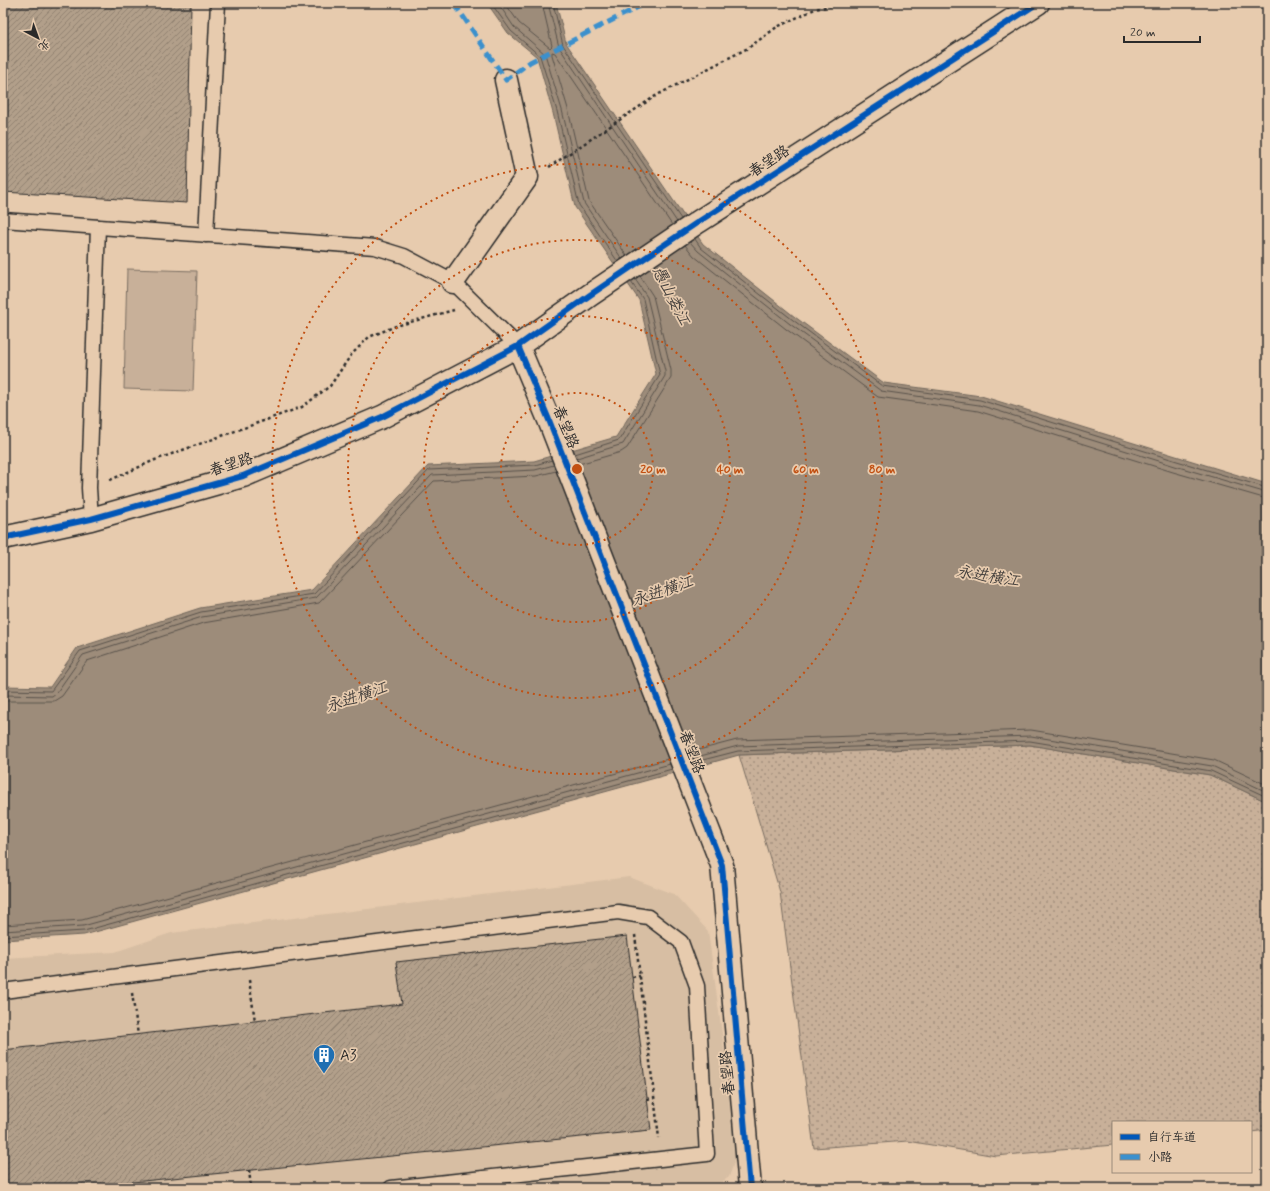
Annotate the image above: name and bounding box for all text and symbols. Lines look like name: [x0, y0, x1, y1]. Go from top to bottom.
north arrow: [18, 18, 58, 58]
scale bar: [1124, 18, 1200, 44]
text: 20 m: [1130, 25, 1156, 41]
text: 北: [35, 36, 53, 54]
street label: 春望路: [745, 141, 794, 182]
water label: 愚山娄江: [647, 262, 695, 330]
street label: 春望路: [547, 403, 583, 452]
street label: 春望路: [207, 448, 256, 481]
centre of rings: [570, 462, 584, 476]
text: 20 m: [640, 462, 666, 478]
text: 40 m: [717, 462, 744, 478]
text: 60 m: [793, 462, 819, 478]
text: 80 m: [869, 462, 896, 478]
water label: 永进横江: [955, 561, 1022, 592]
water label: 永进横江: [629, 571, 697, 612]
water label: 永进横江: [323, 677, 391, 718]
street label: 春望路: [674, 728, 708, 777]
building icon: A3: [311, 1042, 337, 1075]
place label: A3: [340, 1046, 357, 1066]
street label: 春望路: [716, 1050, 740, 1096]
legend: [1112, 1121, 1252, 1173]
text: 自行车道: [1148, 1130, 1196, 1146]
text: 小路: [1148, 1150, 1172, 1166]

